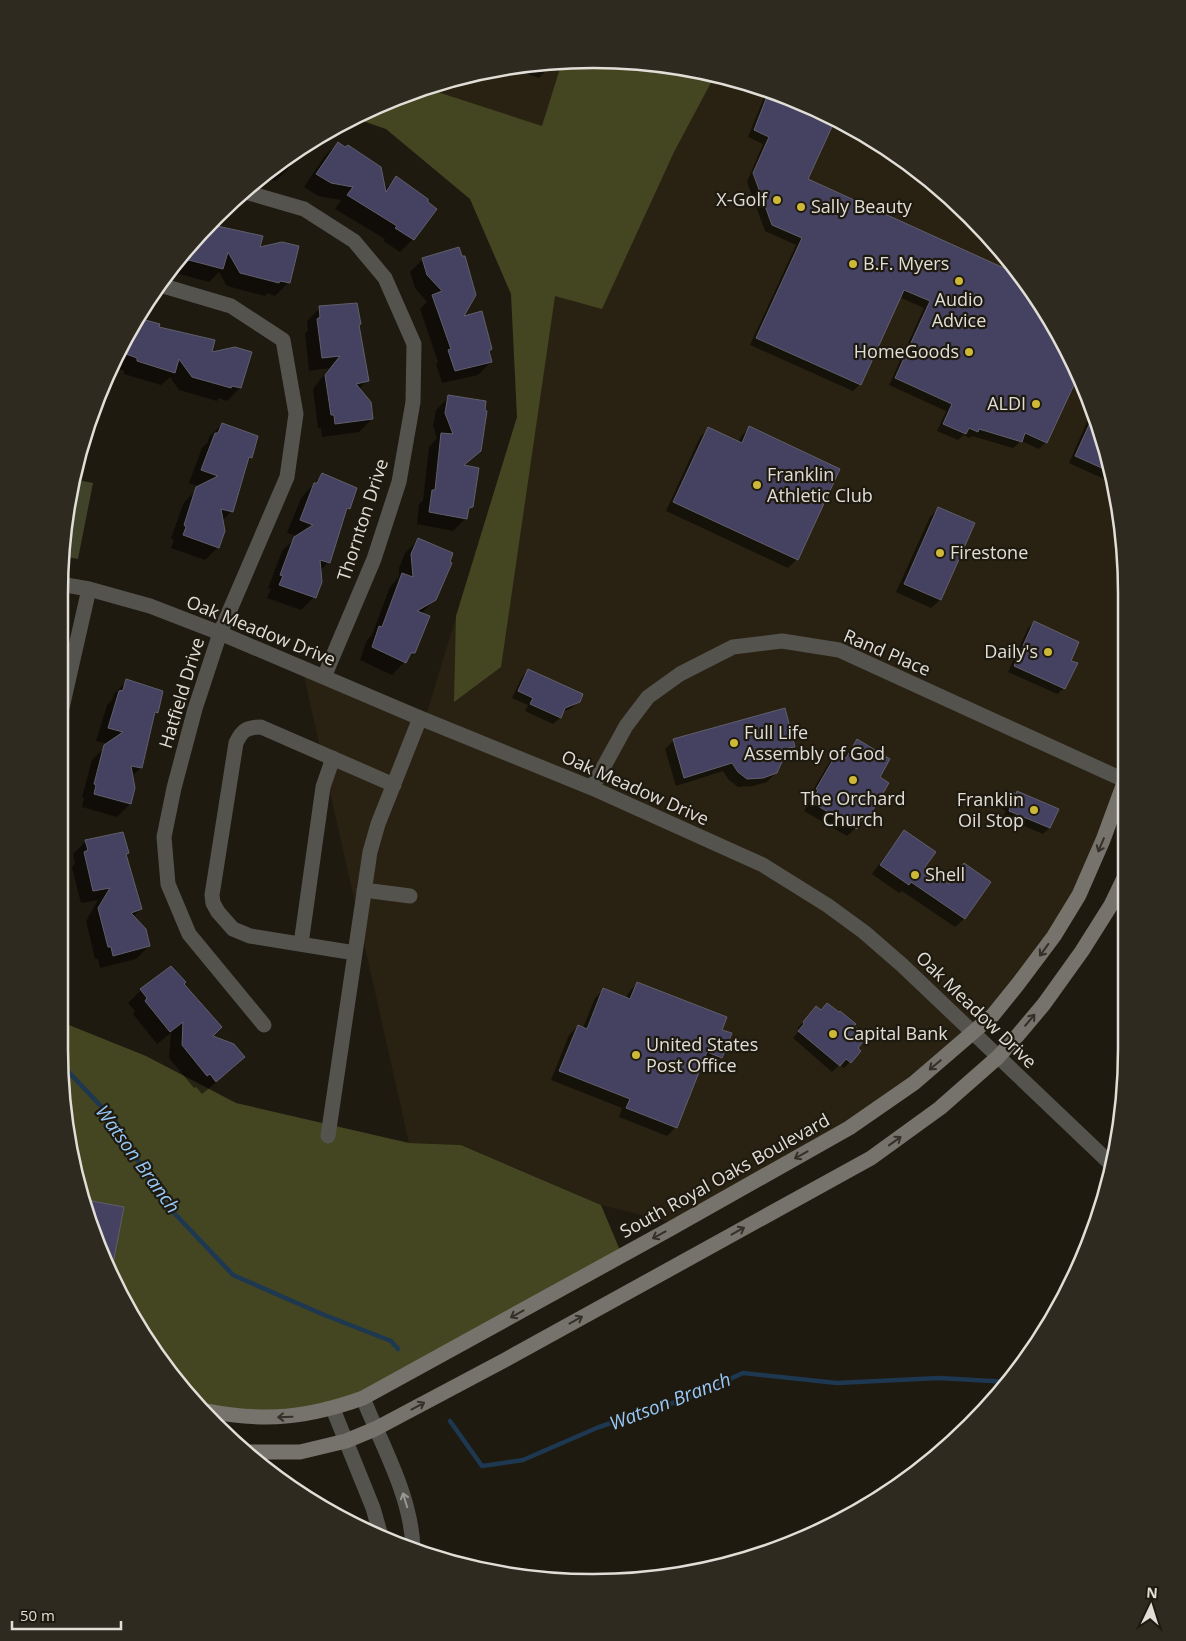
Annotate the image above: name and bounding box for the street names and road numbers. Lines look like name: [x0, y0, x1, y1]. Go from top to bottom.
street label: Thornton Drive: [331, 455, 393, 584]
street label: Oak Meadow Drive: [183, 589, 340, 671]
street label: Rand Place: [840, 623, 934, 681]
street label: Hatfield Drive: [153, 634, 209, 751]
street label: Oak Meadow Drive: [558, 744, 713, 830]
street label: Oak Meadow Drive: [911, 945, 1042, 1073]
street label: South Royal Oaks Boulevard: [615, 1107, 834, 1243]

